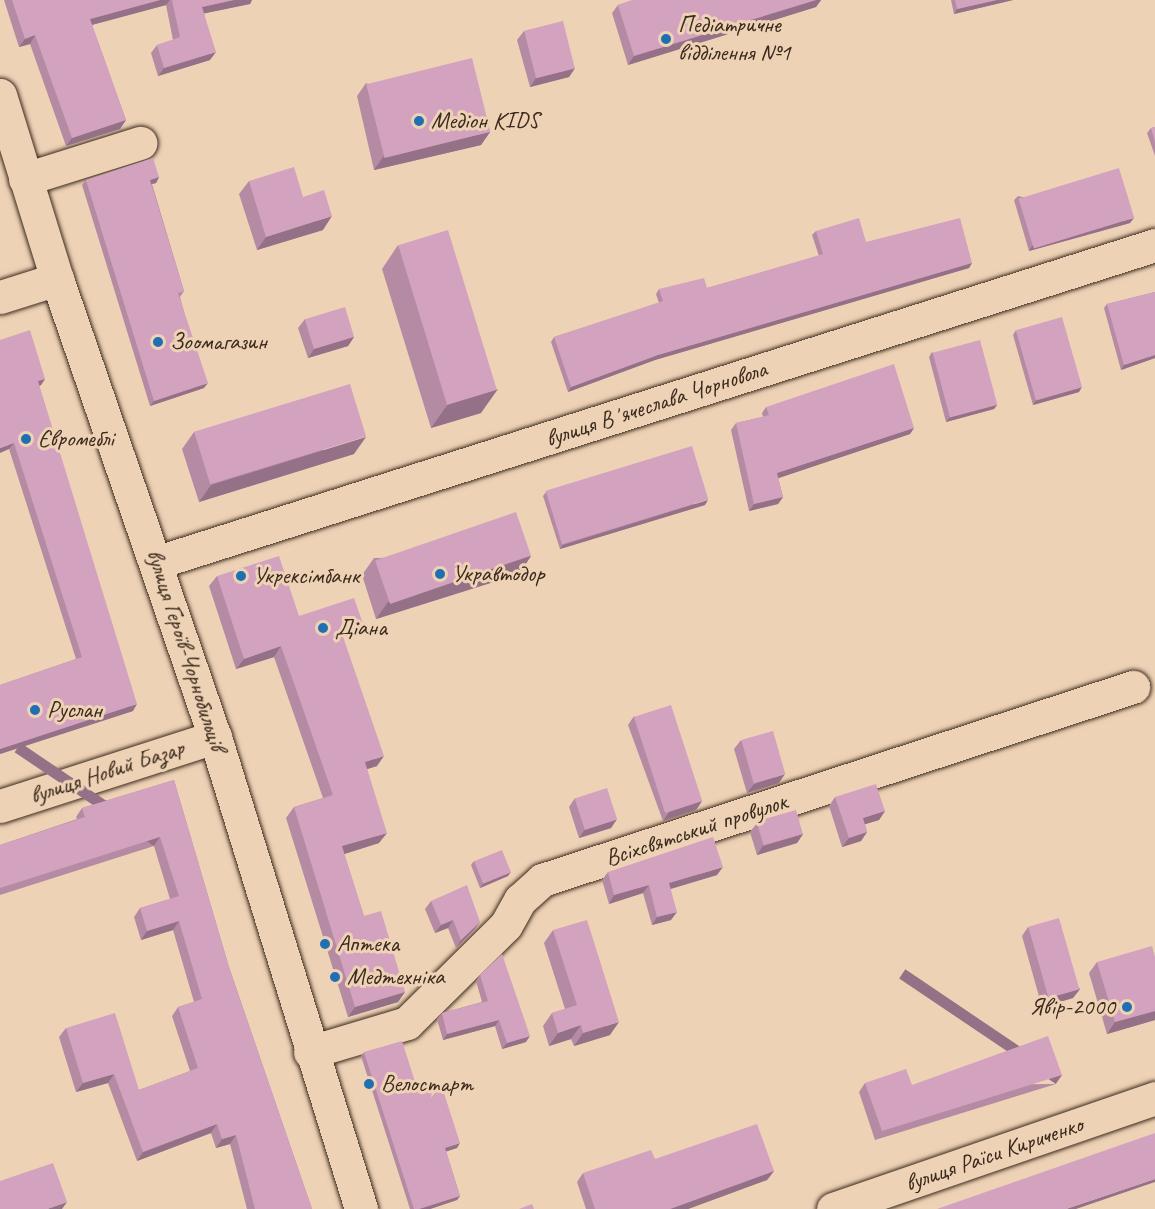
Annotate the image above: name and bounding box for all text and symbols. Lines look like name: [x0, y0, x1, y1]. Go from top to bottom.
place label: Педіатричне відділення №1: [678, 11, 791, 67]
marker: Педіатричне відділення №1: [659, 32, 673, 46]
place label: Медіон KIDS: [431, 107, 539, 135]
marker: Медіон KIDS: [412, 114, 426, 128]
place label: Зоомагазин: [170, 328, 267, 356]
marker: Зоомагазин: [151, 335, 165, 349]
street label: вулиця Вʼячеслава Чорновола: [540, 354, 772, 454]
place label: Євромеблі: [38, 425, 114, 453]
marker: Євромеблі: [19, 432, 33, 446]
street label: вулиця Героїв-Чорнобильців: [140, 546, 232, 754]
place label: Укравтодор: [452, 560, 544, 588]
place label: Укрексімбанк: [253, 562, 359, 590]
marker: Укравтодор: [433, 567, 447, 581]
marker: Укрексімбанк: [234, 569, 248, 583]
place label: Діана: [335, 614, 387, 642]
marker: Діана: [316, 621, 330, 635]
place label: Руслан: [47, 696, 102, 724]
marker: Руслан: [28, 703, 42, 717]
street label: вулиця Новий Базар: [26, 734, 188, 810]
street label: Всіхсвятський провулок: [602, 787, 790, 873]
place label: Аптека: [337, 930, 399, 958]
marker: Аптека: [318, 937, 332, 951]
place label: Медтехніка: [347, 963, 445, 991]
marker: Медтехніка: [328, 970, 342, 984]
place label: Явір-2000: [1030, 993, 1115, 1021]
marker: Явір-2000: [1120, 1000, 1134, 1014]
place label: Велостарт: [381, 1070, 473, 1098]
marker: Велостарт: [362, 1077, 376, 1091]
street label: вулиця Раїси Кириченко: [901, 1110, 1087, 1198]

